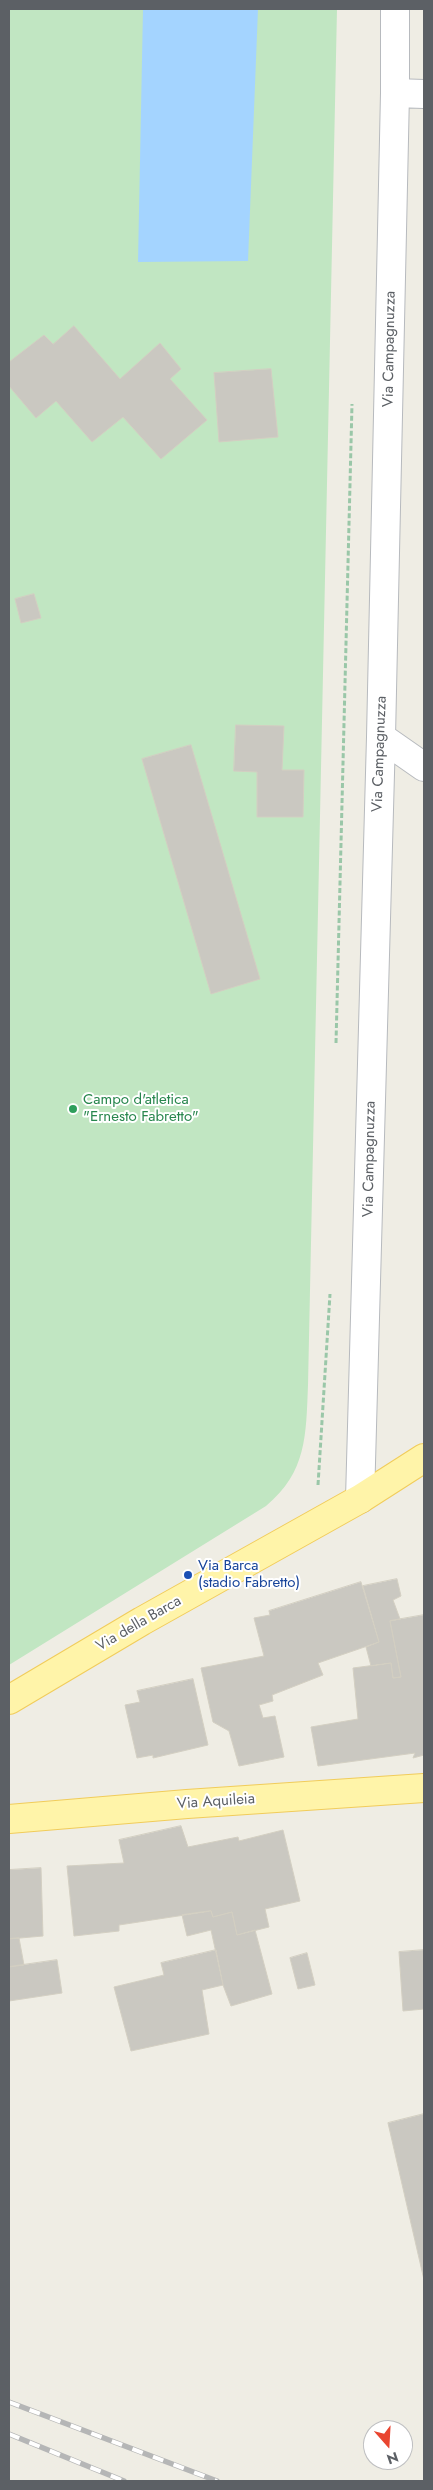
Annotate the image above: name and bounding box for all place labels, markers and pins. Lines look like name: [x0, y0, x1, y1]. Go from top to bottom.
place label: Campo d'atletica "Ernesto Fabretto": [83, 1091, 199, 1126]
marker: Campo d'atletica "Ernesto Fabretto": [67, 1103, 79, 1115]
place label: Via Barca (stadio Fabretto): [198, 1557, 300, 1592]
marker: Via Barca (stadio Fabretto): [182, 1569, 194, 1581]

